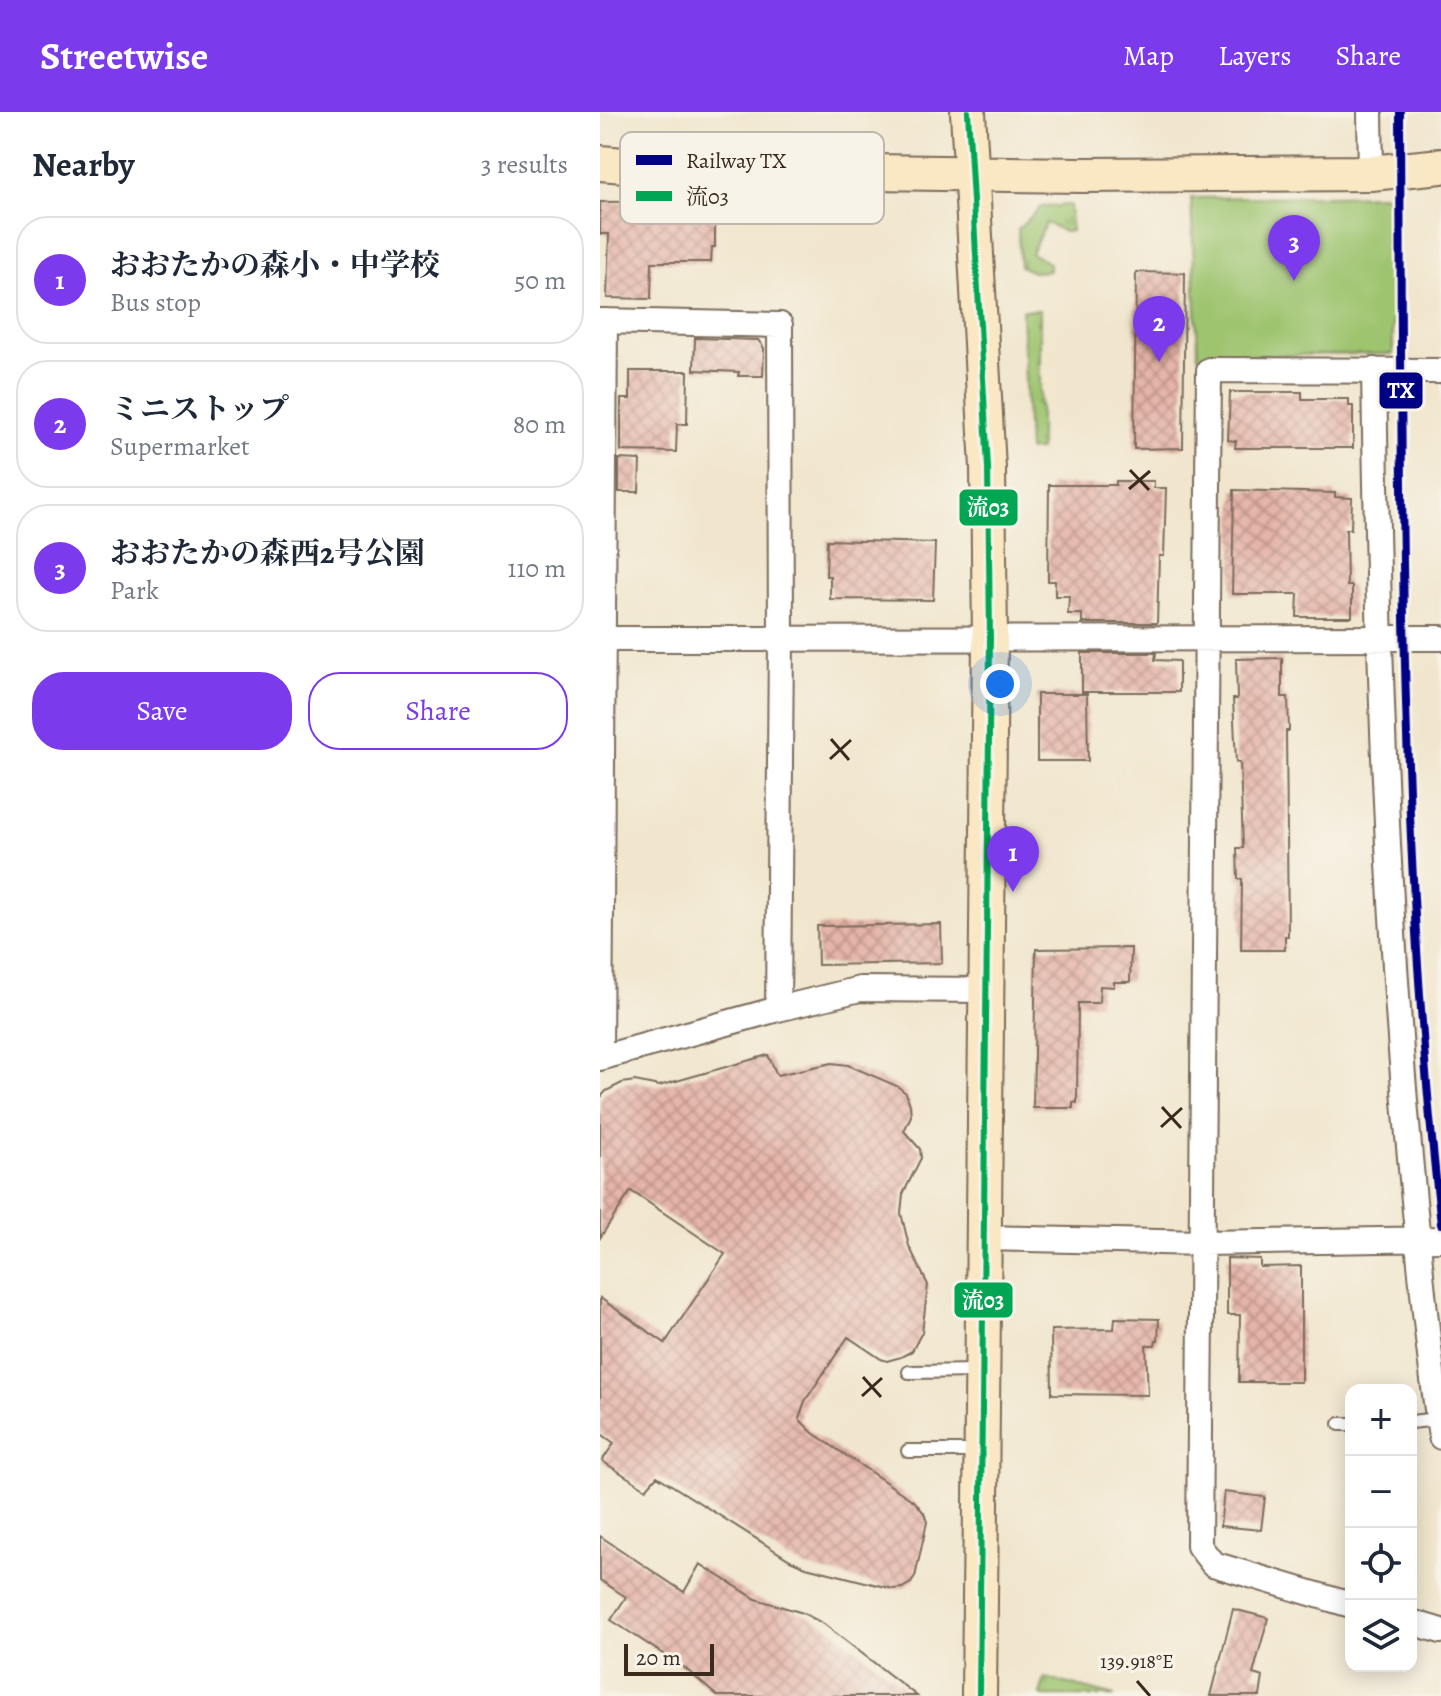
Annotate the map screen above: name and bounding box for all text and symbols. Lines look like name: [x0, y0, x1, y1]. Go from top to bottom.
text: Streetwise: [40, 30, 208, 82]
text: Map: [1123, 37, 1174, 75]
text: Layers: [1218, 37, 1291, 75]
text: Share: [1335, 37, 1401, 75]
legend: [620, 132, 884, 224]
text: Nearby: [32, 141, 135, 188]
text: Railway TX: [686, 146, 787, 176]
text: 3 results: [481, 147, 568, 182]
text: 流03: [686, 182, 729, 212]
pin: 3: [1268, 215, 1320, 281]
text: おおたかの森小・中学校: [110, 245, 440, 285]
text: 1: [55, 263, 65, 298]
text: 50 m: [514, 263, 566, 298]
text: Bus stop: [110, 285, 201, 320]
pin: 2: [1133, 296, 1185, 362]
line badge: TX: [1378, 371, 1424, 410]
text: TX: [1387, 376, 1415, 406]
text: ミニストップ: [110, 389, 289, 429]
text: 2: [54, 407, 66, 442]
text: 80 m: [513, 407, 566, 442]
text: Supermarket: [110, 429, 250, 464]
line badge: 流03: [958, 488, 1019, 527]
text: 流03: [967, 493, 1009, 523]
text: おおたかの森西2号公園: [110, 533, 425, 573]
text: 3: [54, 551, 66, 586]
text: 110 m: [508, 551, 566, 586]
text: Park: [110, 573, 159, 608]
your location: [980, 664, 1020, 704]
button: Save: [32, 672, 292, 750]
button: Share: [308, 672, 568, 750]
pin: 1: [987, 826, 1039, 892]
line badge: 流03: [953, 1281, 1014, 1319]
text: 流03: [962, 1286, 1004, 1316]
map controls: [1345, 1384, 1417, 1672]
button: +: [1345, 1384, 1417, 1456]
button: −: [1345, 1456, 1417, 1528]
button: locate: [1345, 1528, 1417, 1600]
button: layers: [1345, 1600, 1417, 1672]
scale bar: [624, 1640, 714, 1676]
text: 20 m: [636, 1643, 681, 1673]
text: 139.918°E: [1100, 1648, 1174, 1675]

